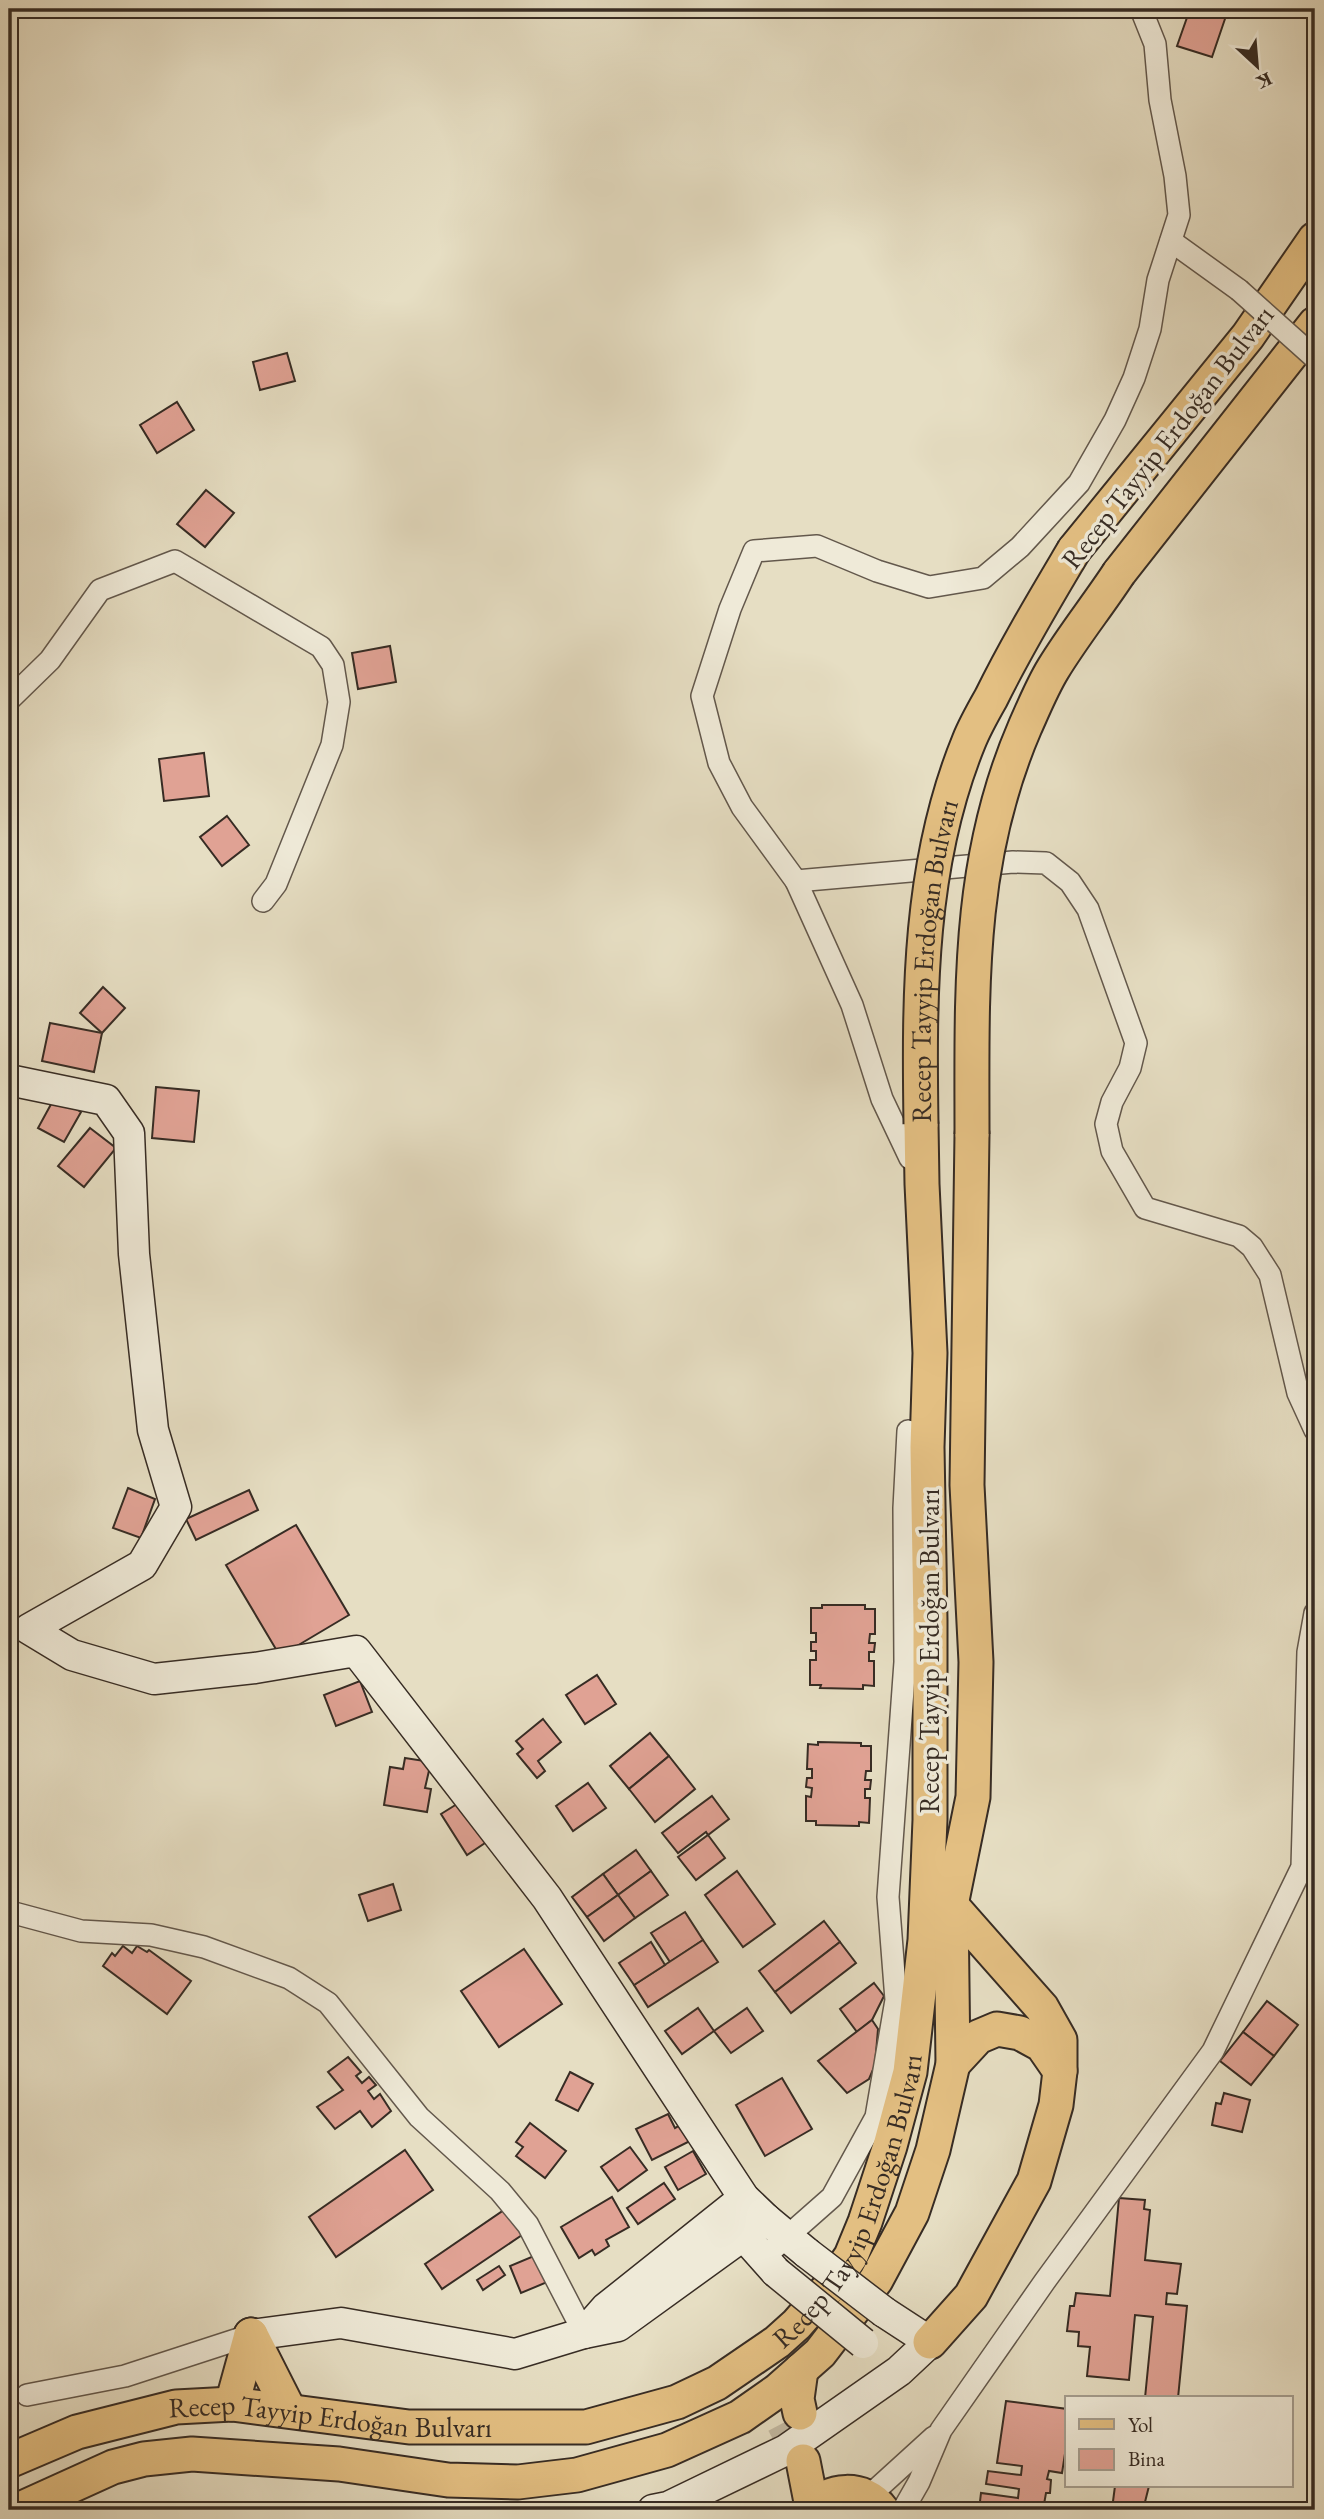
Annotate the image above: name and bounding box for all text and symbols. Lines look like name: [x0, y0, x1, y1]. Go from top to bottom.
north arrow: [1222, 32, 1292, 102]
text: K: [1252, 66, 1276, 95]
street label: Recep Tayyip Erdoğan Bulvarı: [1053, 298, 1281, 576]
street label: Recep Tayyip Erdoğan Bulvarı: [902, 795, 966, 1123]
street label: Recep Tayyip Erdoğan Bulvarı: [911, 1488, 947, 1813]
street label: Recep Tayyip Erdoğan Bulvarı: [765, 2053, 930, 2356]
street label: Recep Tayyip Erdoğan Bulvarı: [167, 2386, 492, 2445]
legend: [1065, 2396, 1292, 2488]
text: Yol: [1128, 2411, 1153, 2438]
text: Bina: [1128, 2445, 1166, 2472]

